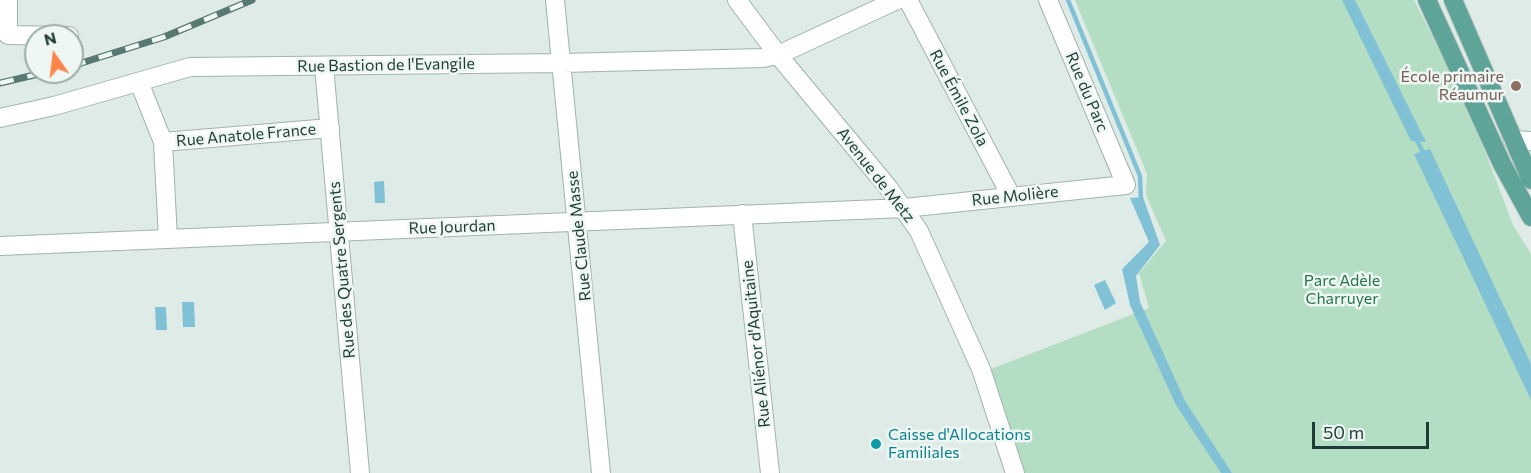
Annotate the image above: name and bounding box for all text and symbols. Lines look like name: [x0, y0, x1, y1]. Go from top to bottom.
north arrow: [24, 24, 84, 84]
text: N: [42, 27, 58, 49]
street label: Rue Émile Zola: [925, 46, 993, 150]
street label: Rue du Parc: [1062, 49, 1112, 135]
street label: Rue Bastion de l'Evangile: [297, 54, 475, 76]
place label: École primaire Réaumur: [1401, 67, 1504, 105]
marker: École primaire Réaumur: [1509, 79, 1523, 93]
street label: Rue Anatole France: [175, 119, 317, 151]
street label: Avenue de Metz: [833, 124, 919, 226]
street label: Rue Claude Masse: [563, 170, 595, 302]
street label: Rue des Quatre Sergents: [325, 181, 359, 359]
street label: Rue Molière: [971, 182, 1059, 210]
street label: Rue Jourdan: [408, 216, 496, 238]
street label: Rue Aliénor d'Aquitaine: [738, 259, 774, 429]
park label: Parc Adèle Charruyer: [1304, 271, 1380, 309]
scale bar: [1315, 410, 1432, 448]
text: 50 m: [1323, 421, 1364, 443]
place label: Caisse d'Allocations Familiales: [888, 425, 1031, 463]
marker: Caisse d'Allocations Familiales: [869, 437, 883, 451]

